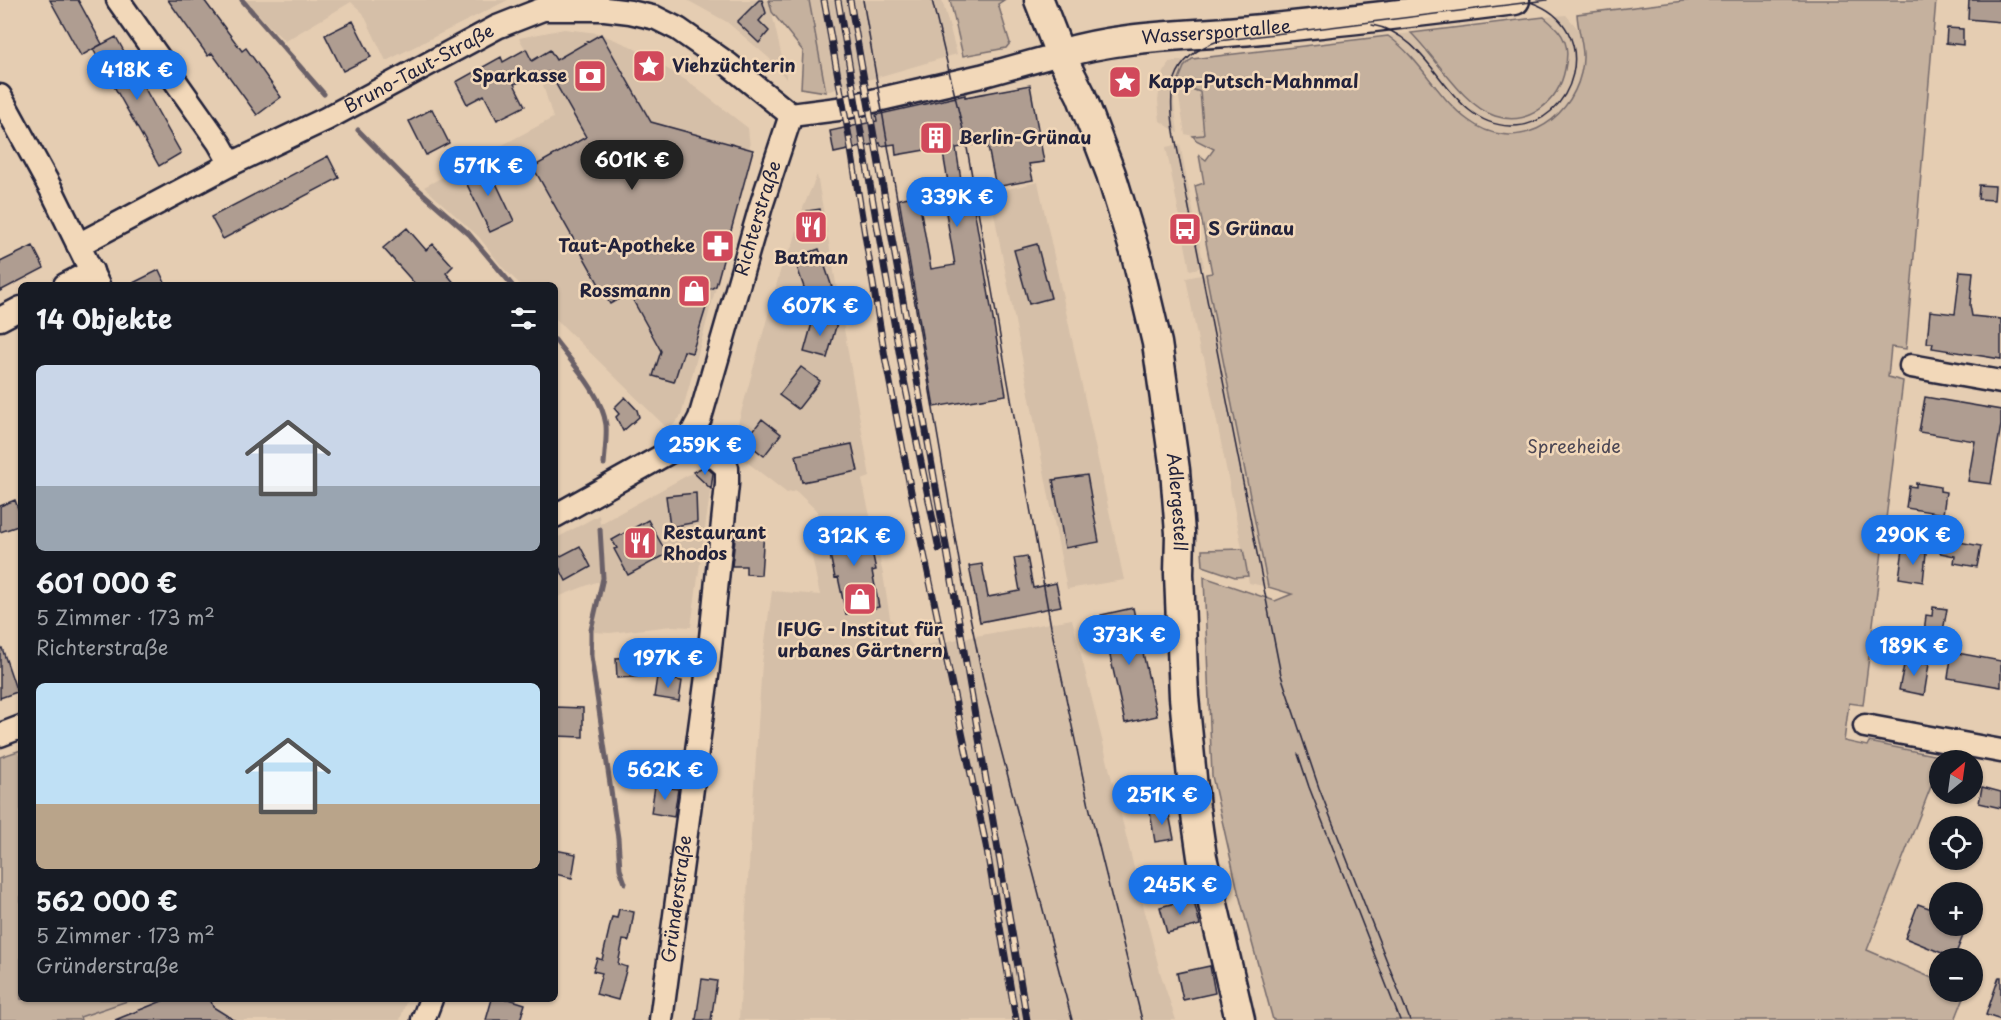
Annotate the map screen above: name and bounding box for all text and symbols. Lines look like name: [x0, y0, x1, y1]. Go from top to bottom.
street label: Wassersportallee: [1140, 11, 1292, 50]
street label: Bruno-Taut-Straße: [339, 16, 498, 119]
place icon: Viehzüchterin: [631, 48, 667, 84]
pin: 418K €: [88, 50, 186, 101]
place label: Viehzüchterin: [672, 51, 796, 78]
text: 418K €: [101, 54, 173, 84]
bank icon: Sparkasse: [572, 58, 608, 94]
place label: Sparkasse: [472, 61, 567, 88]
place icon: Kapp-Putsch-Mahnmal: [1107, 64, 1143, 100]
place label: Kapp-Putsch-Mahnmal: [1148, 67, 1358, 94]
building icon: Berlin-Grünau: [918, 120, 954, 156]
place label: Berlin-Grünau: [959, 123, 1091, 150]
pin: 601K €: [583, 140, 681, 191]
text: 601K €: [594, 144, 670, 174]
pin: 571K €: [439, 146, 537, 197]
text: 571K €: [453, 150, 523, 180]
street label: Richterstraße: [727, 157, 787, 279]
pin: 339K €: [908, 177, 1006, 228]
text: 339K €: [920, 181, 994, 211]
restaurant icon: Batman: [793, 209, 829, 245]
bus stop icon: S Grünau: [1167, 211, 1203, 247]
place label: S Grünau: [1208, 214, 1294, 241]
pharmacy icon: Taut-Apotheke: [700, 228, 736, 264]
place label: Taut-Apotheke: [558, 231, 695, 258]
place label: Batman: [774, 243, 848, 270]
shop icon: Rossmann: [676, 273, 712, 309]
place label: Rossmann: [580, 276, 671, 303]
pin: 607K €: [771, 286, 869, 337]
text: 607K €: [782, 290, 858, 320]
text: 14 Objekte: [36, 299, 172, 338]
icon: filters: [507, 302, 540, 335]
icon: home: [234, 404, 342, 512]
pin: 259K €: [656, 425, 754, 476]
text: 259K €: [668, 429, 742, 459]
park label: Spreeheide: [1527, 432, 1621, 459]
street label: Adlergestell: [1161, 451, 1195, 551]
pin: 290K €: [1864, 515, 1962, 566]
pin: 312K €: [805, 516, 903, 567]
place label: Restaurant Rhodos: [663, 518, 767, 566]
text: 290K €: [1875, 519, 1951, 549]
text: 312K €: [817, 520, 891, 550]
restaurant icon: Restaurant Rhodos: [622, 525, 658, 561]
text: 601 000 €: [36, 563, 177, 602]
shop icon: IFUG - Institut für urbanes Gärtnern: [842, 581, 878, 617]
text: 5 Zimmer · 173 m²: [36, 602, 215, 632]
place label: IFUG - Institut für urbanes Gärtnern: [777, 615, 944, 663]
pin: 373K €: [1080, 615, 1178, 666]
text: 373K €: [1092, 619, 1166, 649]
pin: 189K €: [1865, 626, 1963, 677]
text: 189K €: [1879, 630, 1949, 660]
text: Richterstraße: [36, 632, 168, 662]
pin: 197K €: [619, 638, 717, 689]
text: 197K €: [633, 642, 703, 672]
icon: home: [234, 722, 342, 830]
pin: 562K €: [616, 750, 714, 801]
north arrow: [1929, 750, 1983, 804]
map controls: [1929, 750, 1983, 1002]
text: 562K €: [627, 754, 703, 784]
pin: 251K €: [1113, 775, 1211, 826]
text: 251K €: [1126, 779, 1198, 809]
button: locate: [1929, 816, 1983, 870]
street label: Gründerstraße: [654, 833, 698, 964]
pin: 245K €: [1131, 865, 1229, 916]
text: 245K €: [1143, 869, 1217, 899]
text: 562 000 €: [36, 881, 178, 920]
button: +: [1929, 882, 1983, 936]
text: 5 Zimmer · 173 m²: [36, 920, 215, 950]
button: −: [1929, 948, 1983, 1002]
text: Gründerstraße: [36, 950, 179, 980]

